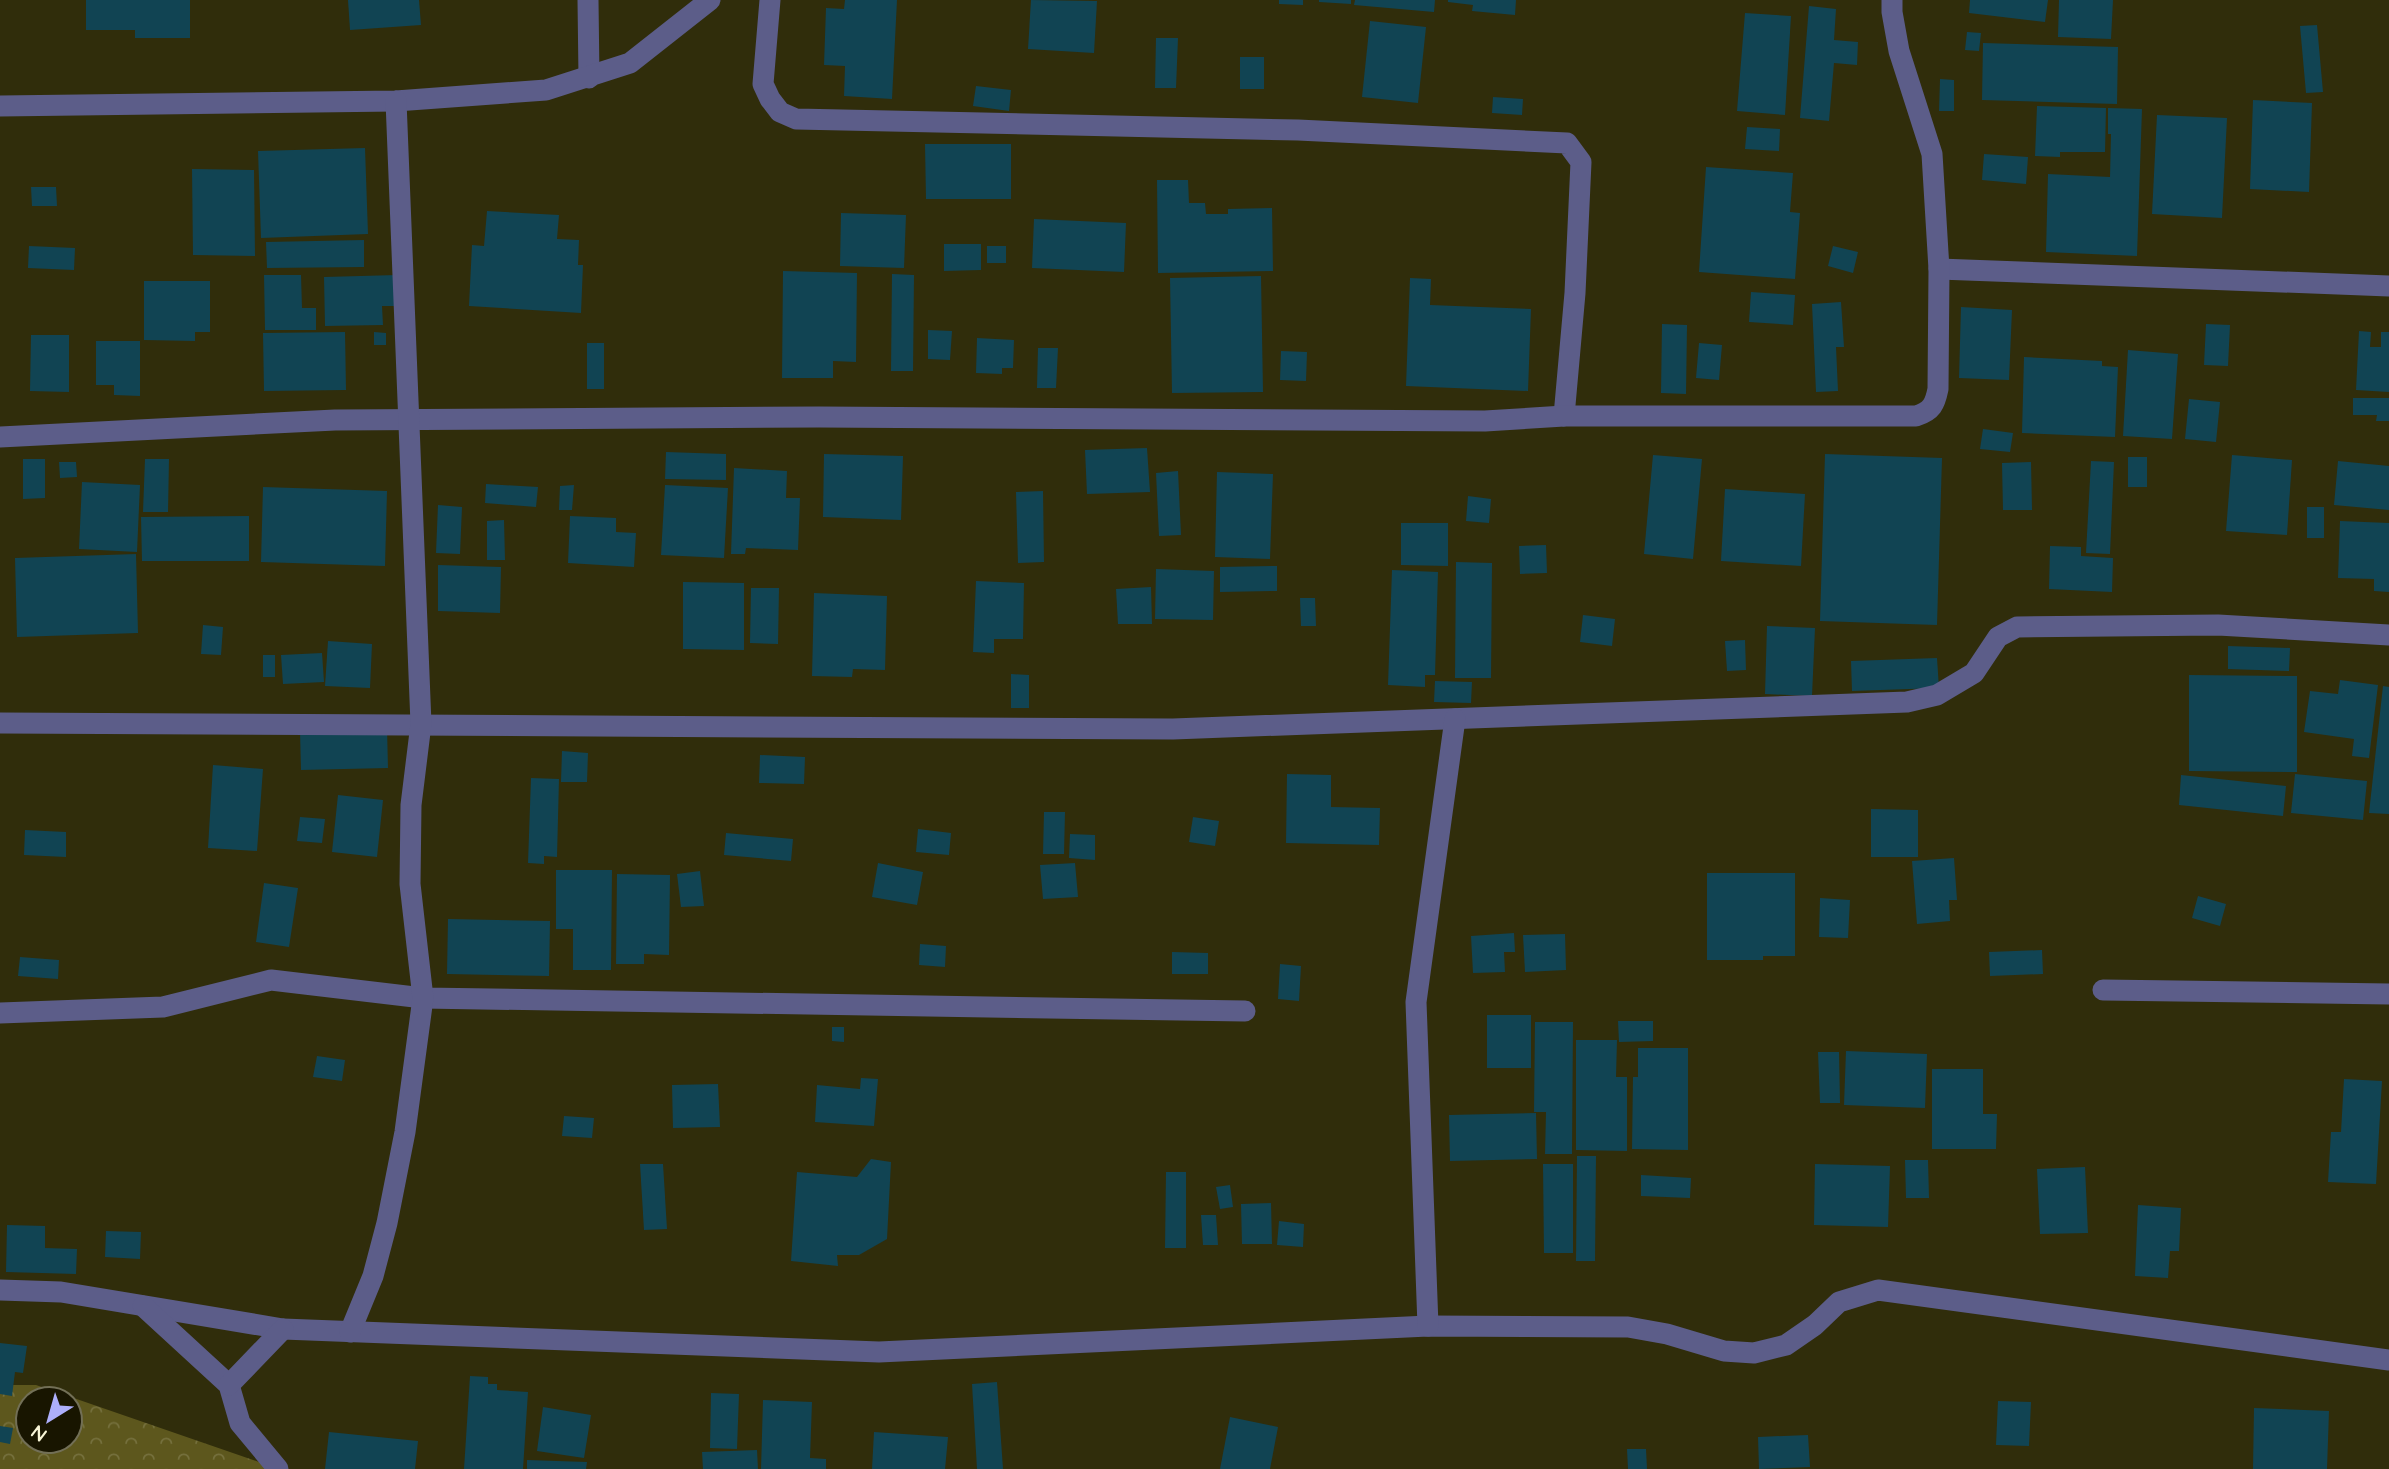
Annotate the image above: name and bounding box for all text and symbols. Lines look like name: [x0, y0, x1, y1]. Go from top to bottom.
north arrow: [14, 1385, 84, 1455]
text: N: [26, 1420, 52, 1447]

